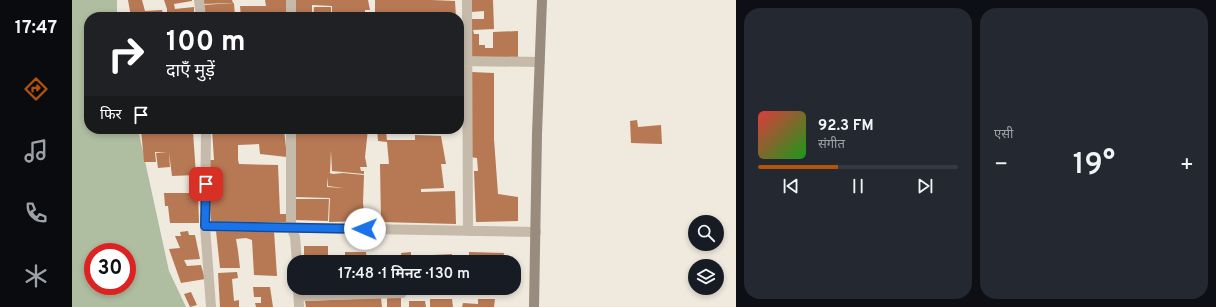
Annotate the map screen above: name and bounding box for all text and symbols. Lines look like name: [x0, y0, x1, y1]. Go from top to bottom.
text: 17:47: [15, 17, 57, 40]
text: 100 m: [166, 25, 246, 61]
icon: right: [100, 28, 152, 80]
text: दाएँ मुड़ें: [166, 60, 215, 83]
icon: directions: [22, 75, 50, 103]
icon: arrive: [130, 104, 152, 126]
text: फिर: [100, 106, 122, 125]
text: 92.3 FM: [818, 117, 874, 136]
text: एसी: [994, 127, 1013, 143]
icon: music: [22, 137, 50, 165]
text: संगीत: [818, 137, 845, 153]
text: 19°: [1073, 147, 1115, 184]
text: −: [994, 152, 1008, 179]
text: +: [1180, 152, 1194, 179]
pin: [189, 167, 223, 201]
icon: arrive: [195, 173, 217, 195]
icon: previous: [780, 175, 802, 197]
icon: pause: [847, 175, 869, 197]
icon: next: [914, 175, 936, 197]
icon: phone: [22, 199, 50, 227]
position arrow: [344, 208, 386, 250]
map controls: [688, 215, 724, 295]
button: search: [688, 215, 724, 251]
speed limit sign: 30: [84, 243, 136, 295]
button: layers: [688, 259, 724, 295]
icon: climate: [22, 262, 50, 290]
text: 17:48 · 1 मिनट · 130 m: [338, 265, 470, 284]

